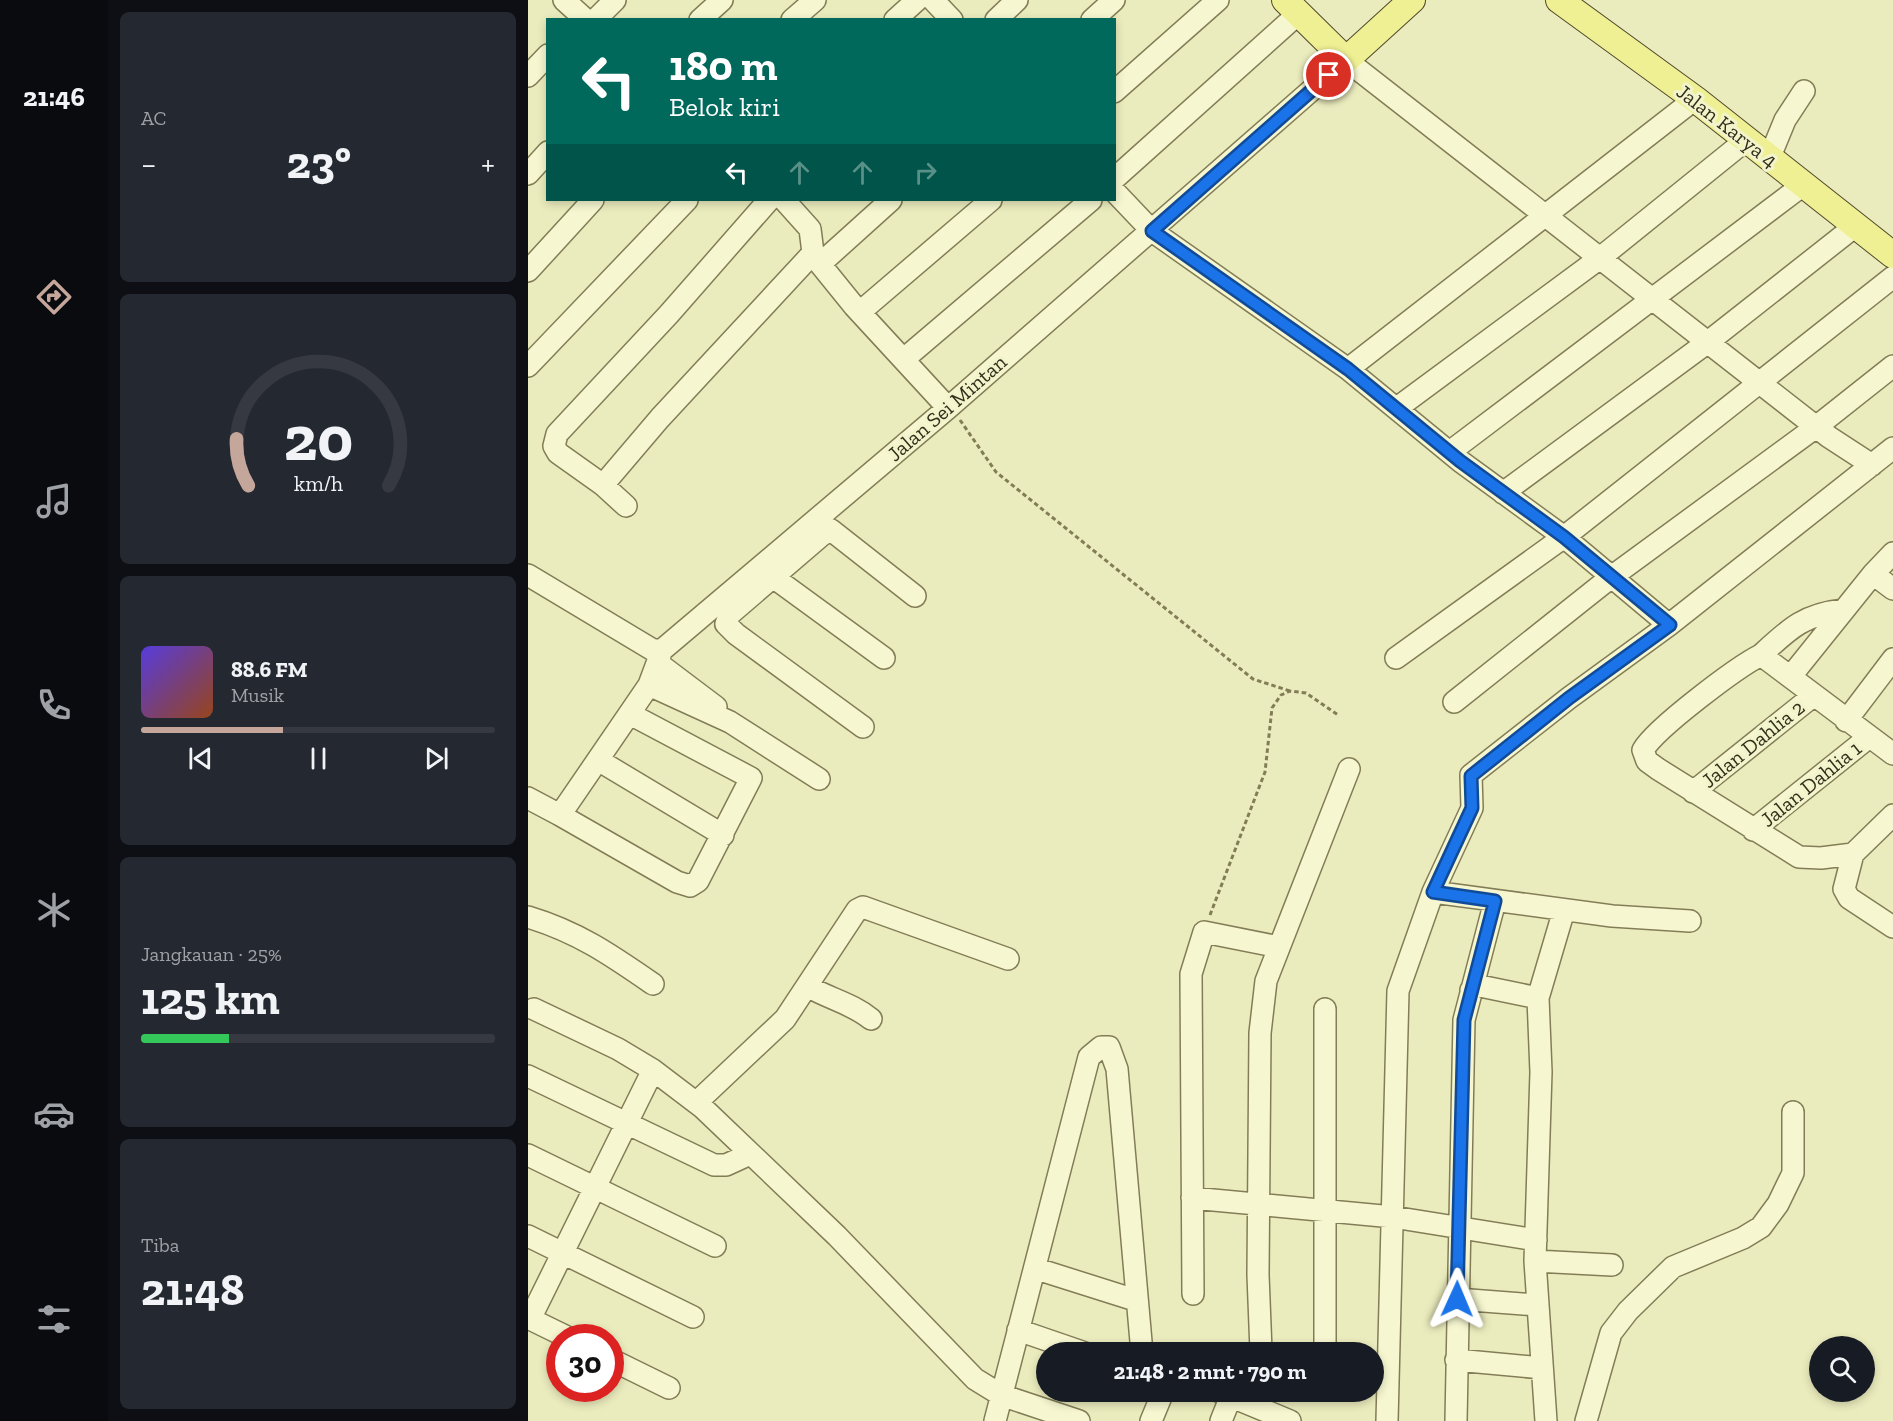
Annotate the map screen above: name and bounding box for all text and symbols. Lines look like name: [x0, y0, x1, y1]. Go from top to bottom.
text: 180 m: [669, 40, 777, 91]
icon: left: [570, 42, 648, 120]
pin: [1303, 49, 1354, 100]
icon: arrive: [1312, 58, 1345, 91]
street label: Jalan Karya 4: [1672, 78, 1783, 173]
text: 21:46: [23, 81, 85, 113]
text: Belok kiri: [669, 91, 780, 123]
text: AC: [141, 106, 166, 130]
text: 23°: [287, 136, 351, 190]
text: −: [141, 144, 156, 183]
text: +: [481, 144, 495, 183]
icon: left: [720, 156, 753, 189]
icon: ahead: [783, 156, 816, 189]
icon: ahead: [846, 156, 879, 189]
icon: right: [909, 156, 942, 189]
icon: directions: [33, 276, 75, 318]
street label: Jalan Sei Mintan: [882, 349, 1011, 466]
text: 20: [283, 401, 353, 476]
text: km/h: [294, 471, 342, 496]
icon: music: [33, 480, 75, 522]
text: 88.6 FM: [231, 656, 308, 683]
text: Musik: [231, 683, 284, 707]
icon: phone: [33, 684, 75, 726]
street label: Jalan Dahlia 2: [1696, 694, 1809, 793]
street label: Jalan Dahlia 1: [1755, 735, 1866, 832]
icon: previous: [184, 742, 217, 775]
icon: pause: [302, 742, 335, 775]
icon: next: [420, 742, 453, 775]
icon: climate: [33, 889, 75, 931]
text: Jangkauan · 25%: [141, 942, 282, 966]
text: 125 km: [141, 972, 280, 1026]
icon: car: [33, 1093, 75, 1135]
text: Tiba: [141, 1233, 179, 1257]
text: 21:48: [141, 1263, 244, 1317]
position arrow: [1425, 1267, 1489, 1331]
icon: filters: [33, 1298, 75, 1340]
speed limit sign: 30: [546, 1324, 624, 1402]
map controls: [1809, 1336, 1875, 1402]
button: search: [1809, 1336, 1875, 1402]
text: 21:48 · 2 mnt · 790 m: [1114, 1358, 1306, 1385]

